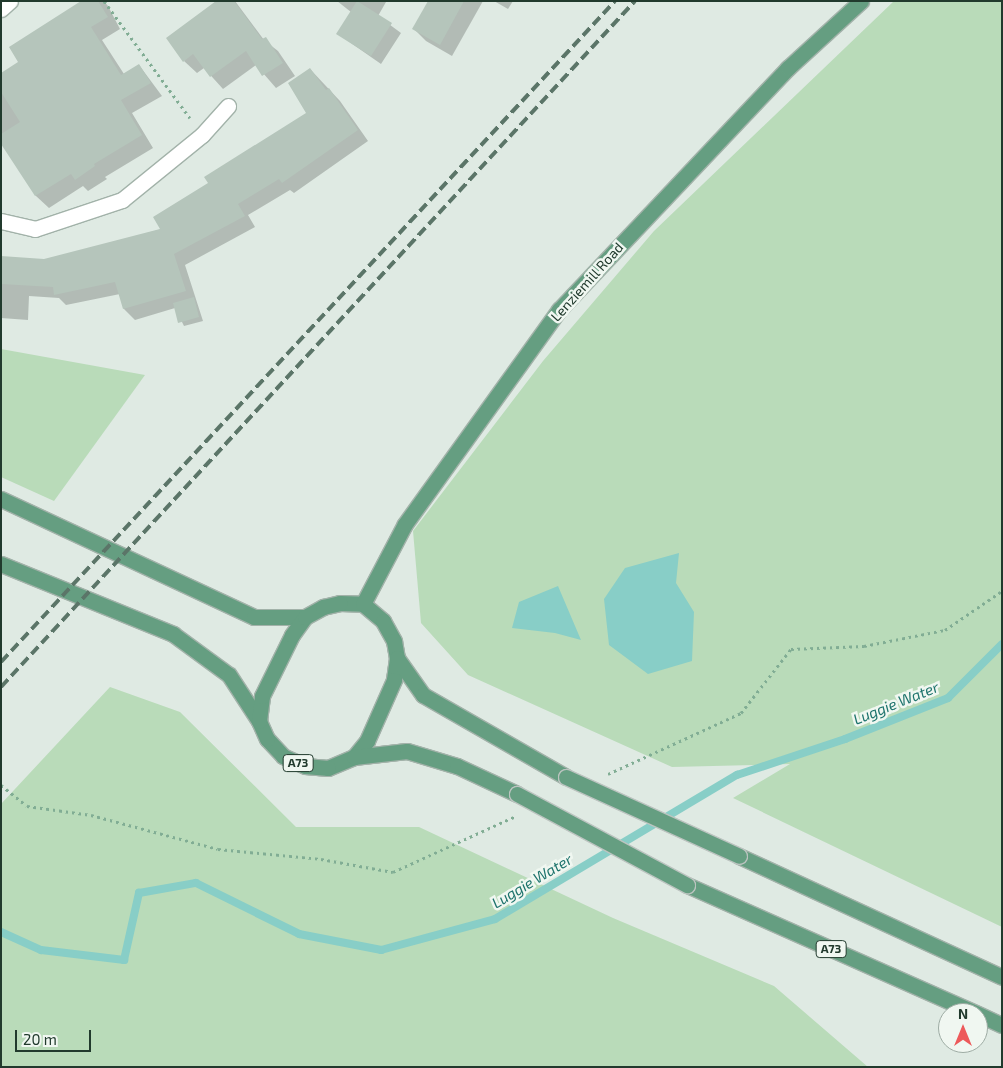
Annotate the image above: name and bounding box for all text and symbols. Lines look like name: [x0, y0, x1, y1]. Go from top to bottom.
street label: Lenziemill Road: [547, 239, 627, 325]
water label: Luggie Water: [851, 678, 941, 728]
road number: A73: [282, 754, 314, 772]
water label: Luggie Water: [489, 850, 575, 912]
road number: A73: [815, 940, 847, 959]
north arrow: [938, 1003, 988, 1053]
text: N: [958, 1005, 968, 1022]
scale bar: [18, 1020, 94, 1052]
text: 20 m: [23, 1030, 57, 1048]

